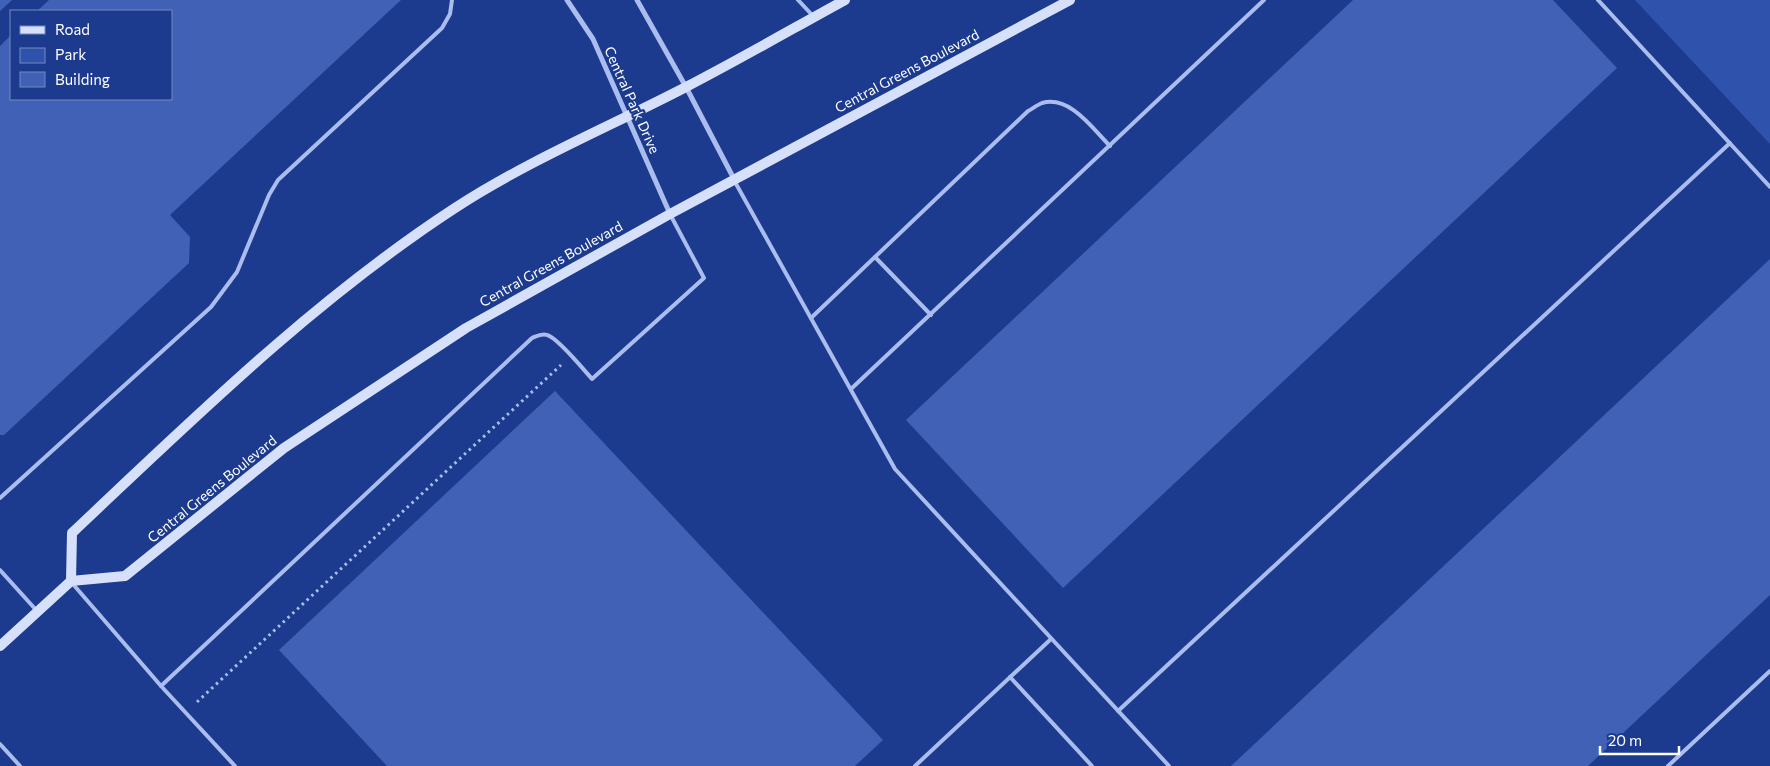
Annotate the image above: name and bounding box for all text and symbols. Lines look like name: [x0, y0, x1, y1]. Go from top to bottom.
legend: [10, 10, 172, 100]
text: Road: [55, 20, 90, 38]
street label: Central Greens Boulevard: [832, 25, 982, 116]
street label: Central Park Drive: [601, 44, 664, 156]
text: Park: [55, 45, 86, 63]
text: Building: [55, 70, 110, 88]
street label: Central Greens Boulevard: [476, 217, 625, 310]
street label: Central Greens Boulevard: [144, 431, 280, 546]
scale bar: [1600, 724, 1679, 756]
text: 20 m: [1608, 731, 1642, 749]

